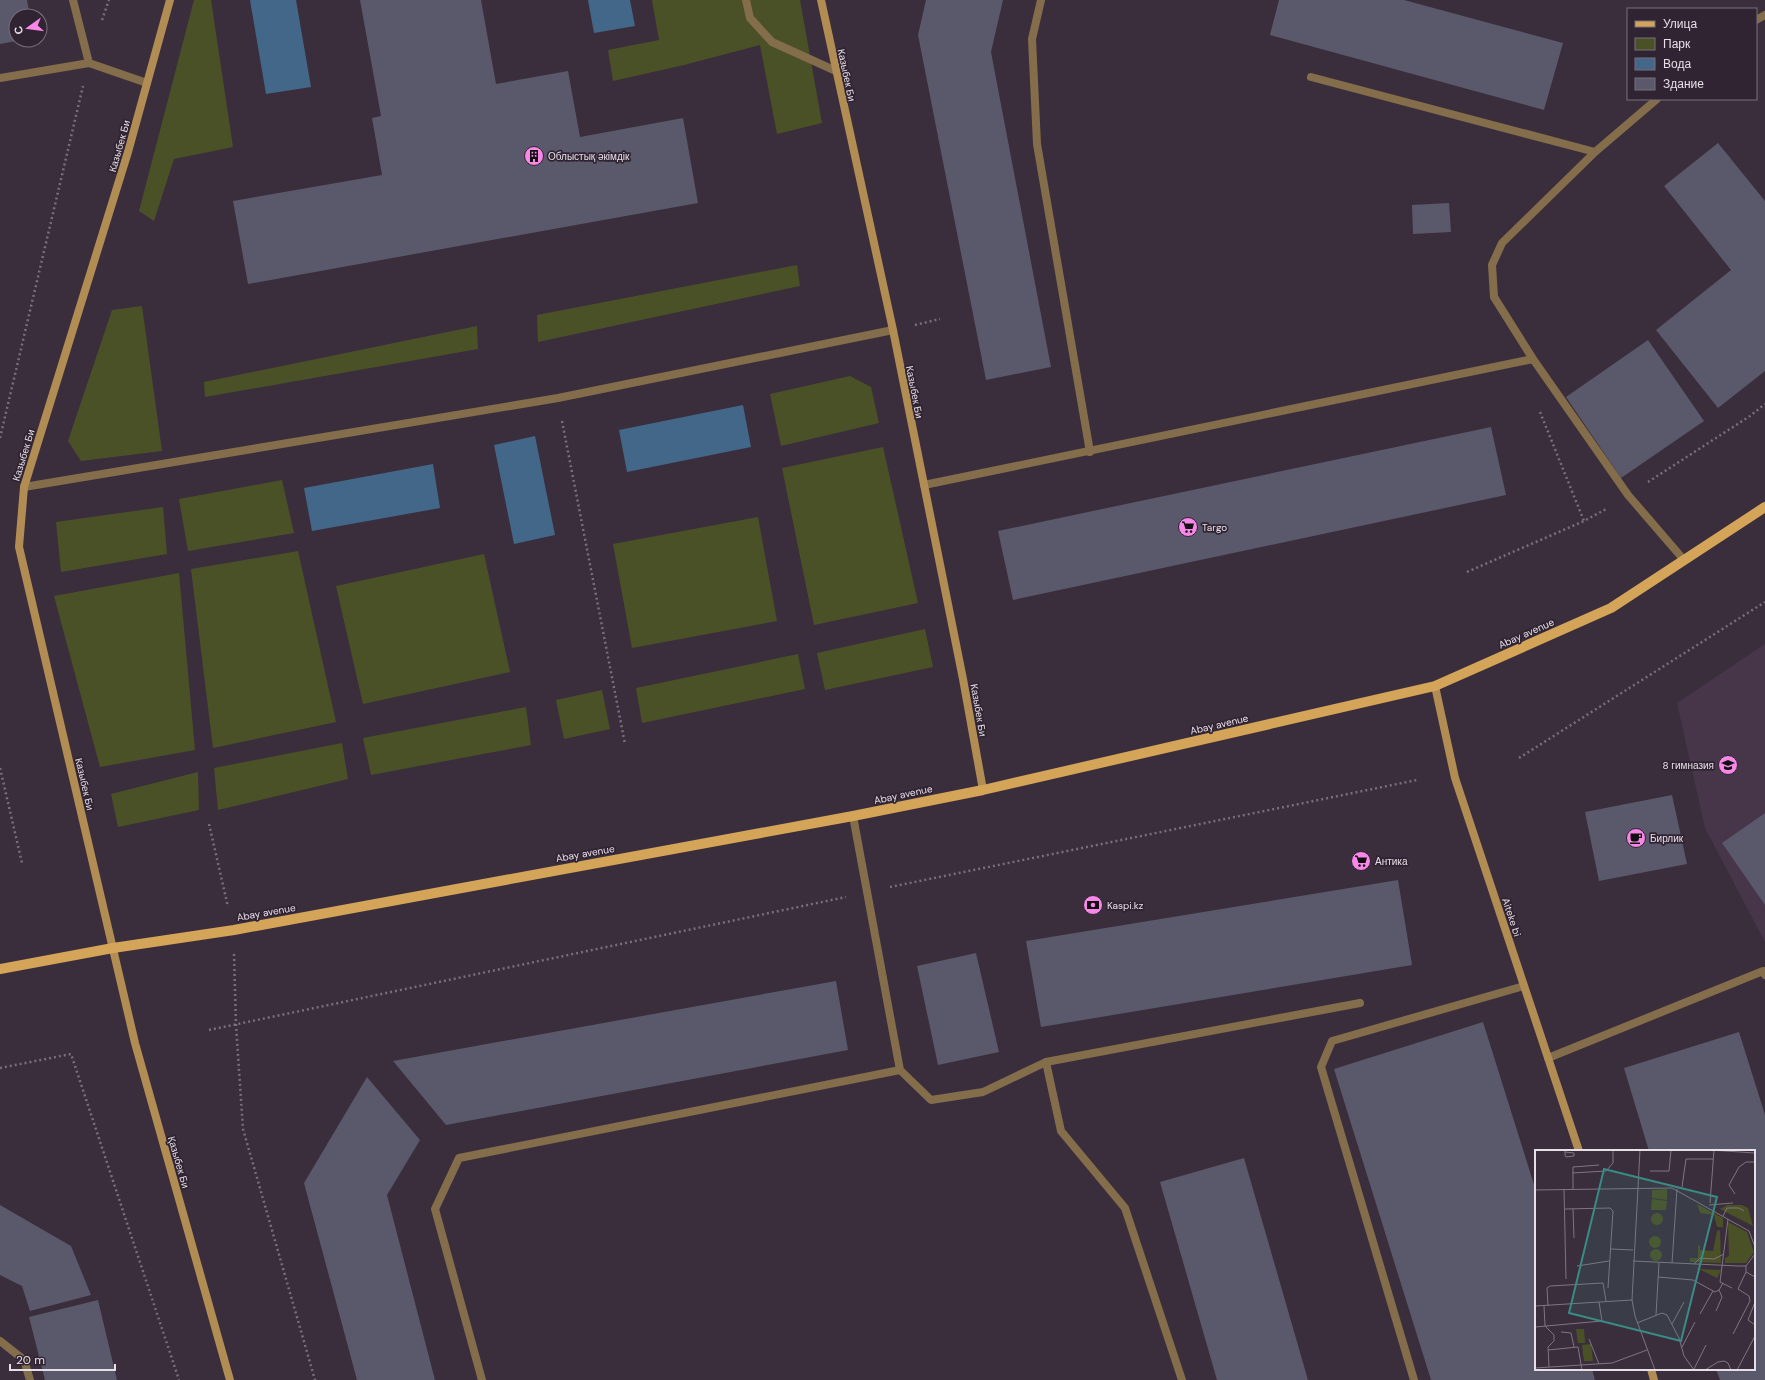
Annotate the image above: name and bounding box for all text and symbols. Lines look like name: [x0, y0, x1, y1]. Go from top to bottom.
north arrow: [8, 8, 48, 48]
legend: [1627, 8, 1757, 100]
text: Улица: [1663, 16, 1697, 32]
text: С: [11, 25, 26, 36]
text: Парк: [1663, 36, 1691, 52]
street label: Казыбек Би: [835, 48, 858, 103]
text: Вода: [1663, 56, 1691, 72]
text: Здание: [1663, 76, 1704, 92]
street label: Казыбек Би: [106, 119, 133, 174]
building icon: Облыстық әкімдік: [523, 145, 545, 167]
place label: Облыстық әкімдік: [548, 150, 630, 163]
street label: Казыбек Би: [903, 365, 926, 420]
street label: Казыбек Би: [9, 428, 38, 483]
supermarket icon: Targo: [1177, 516, 1199, 538]
place label: Targo: [1202, 521, 1227, 534]
street label: Abay avenue: [1496, 615, 1556, 651]
street label: Казыбек Би: [967, 683, 990, 738]
street label: Abay avenue: [1189, 711, 1250, 738]
school or university icon: 8 гимназия: [1717, 754, 1739, 776]
street label: Казыбек Би: [72, 757, 97, 812]
place label: 8 гимназия: [1663, 759, 1714, 772]
street label: Abay avenue: [873, 782, 934, 807]
cafe icon: Бирлик: [1625, 827, 1647, 849]
place label: Бирлик: [1650, 832, 1684, 845]
street label: Abay avenue: [555, 842, 616, 865]
supermarket icon: Антика: [1350, 850, 1372, 872]
place label: Антика: [1375, 855, 1408, 868]
bank icon: Kaspi.kz: [1082, 894, 1104, 916]
street label: Aiteke bi: [1499, 896, 1524, 938]
place label: Kaspi.kz: [1107, 899, 1144, 912]
street label: Abay avenue: [236, 901, 297, 924]
street label: Қазыбек Би: [165, 1135, 192, 1190]
inset map: [1535, 1150, 1755, 1370]
scale bar: [10, 1346, 115, 1372]
text: 20 m: [16, 1352, 45, 1368]

